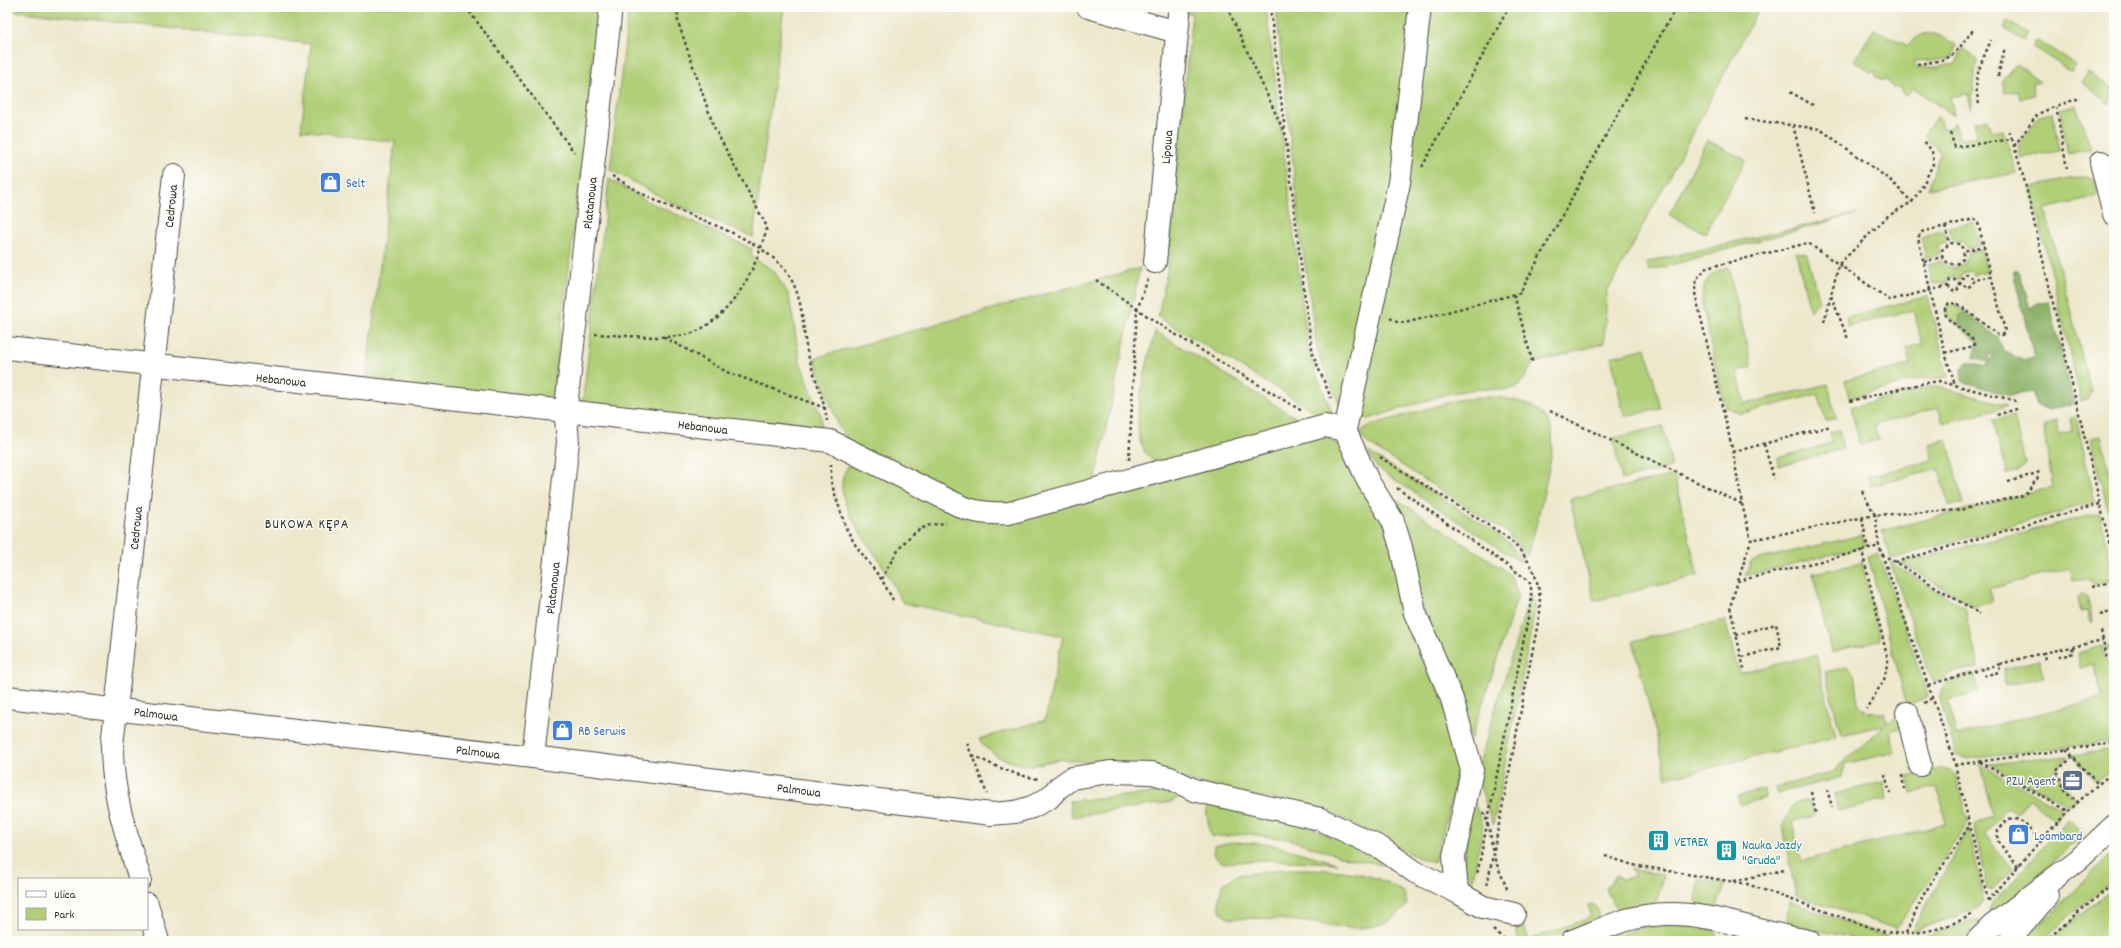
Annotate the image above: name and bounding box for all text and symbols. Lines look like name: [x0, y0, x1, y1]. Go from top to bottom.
street label: Lipowa: [1158, 129, 1180, 165]
shop icon: Selt: [318, 169, 344, 195]
place label: Selt: [346, 175, 366, 194]
street label: Platanowa: [579, 175, 604, 230]
street label: Cedrowa: [161, 183, 184, 229]
street label: Hebanowa: [255, 369, 308, 394]
street label: Hebanowa: [677, 416, 730, 441]
street label: Cedrowa: [126, 505, 149, 551]
district label: BUKOWA KĘPA: [265, 515, 349, 535]
street label: Platanowa: [542, 560, 567, 615]
street label: Palmowa: [133, 703, 180, 728]
shop icon: RB Serwis: [550, 717, 576, 743]
place label: RB Serwis: [578, 723, 626, 742]
street label: Palmowa: [455, 741, 502, 766]
office icon: PZU Agent: [2059, 767, 2085, 793]
place label: PZU Agent: [2006, 773, 2056, 792]
street label: Palmowa: [776, 779, 823, 804]
shop icon: Loombard: [2006, 822, 2032, 848]
building icon: VETREX: [1645, 828, 1671, 854]
place label: Loombard: [2034, 828, 2082, 847]
place label: VETREX: [1674, 834, 1709, 853]
place label: Nauka Jazdy "Gruda": [1742, 837, 1802, 871]
building icon: Nauka Jazdy "Gruda": [1713, 838, 1739, 864]
legend: [18, 878, 148, 930]
text: Ulica: [54, 887, 76, 904]
text: Park: [54, 907, 75, 924]

